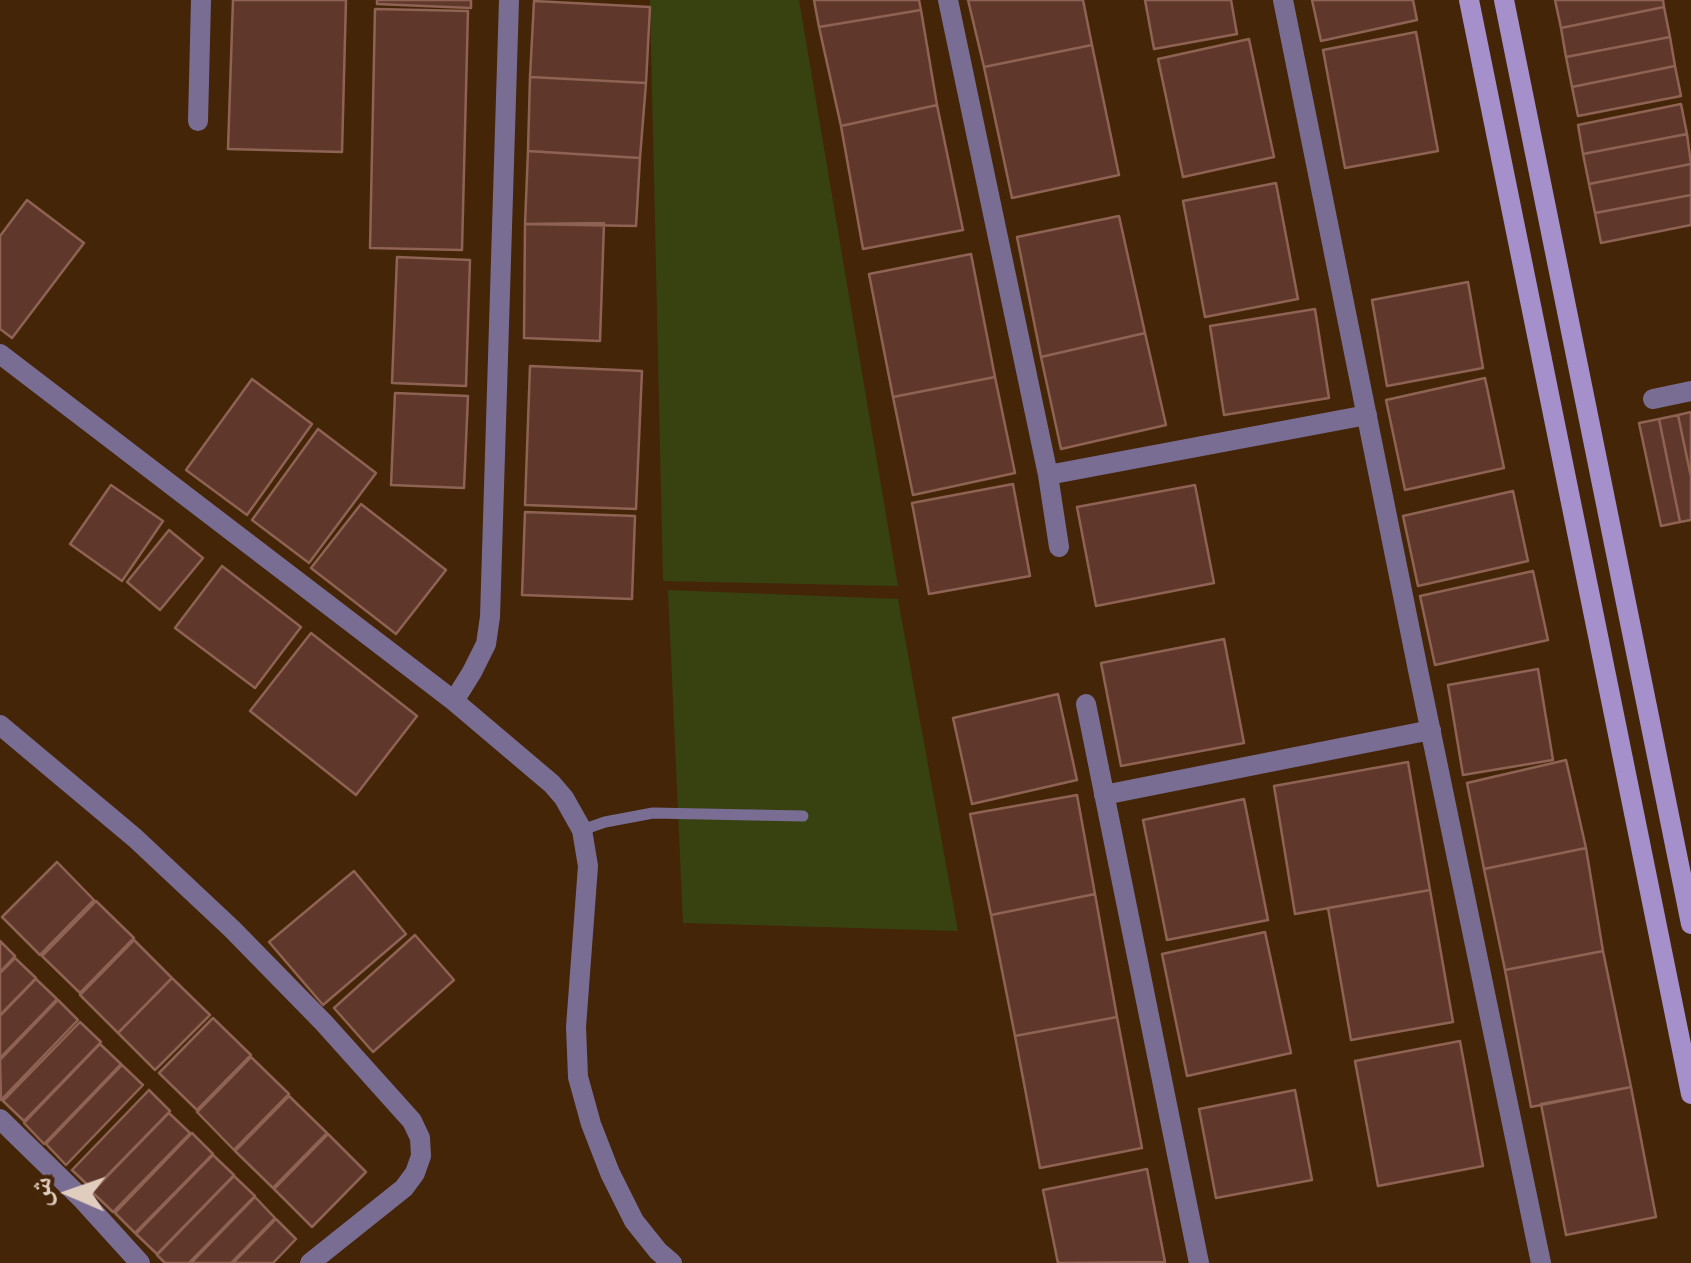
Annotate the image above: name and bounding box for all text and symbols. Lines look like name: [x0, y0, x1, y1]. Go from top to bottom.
north arrow: [20, 1143, 120, 1243]
text: ش: [23, 1177, 57, 1207]

